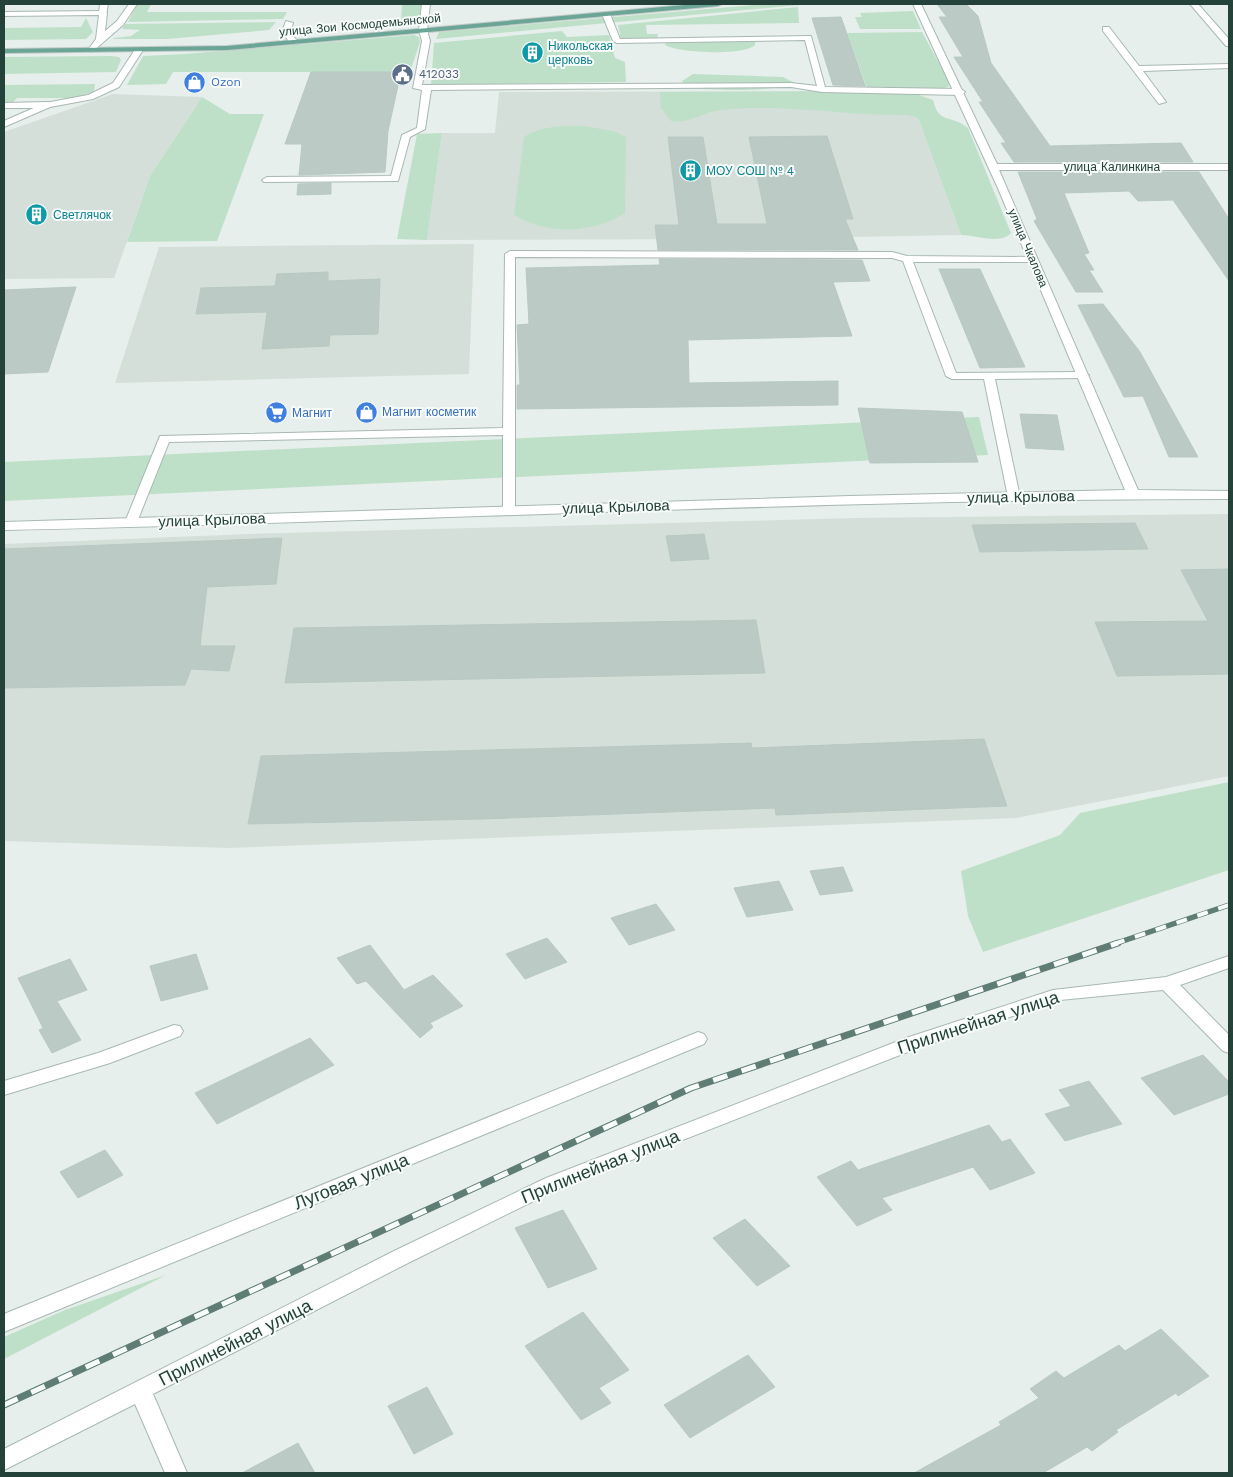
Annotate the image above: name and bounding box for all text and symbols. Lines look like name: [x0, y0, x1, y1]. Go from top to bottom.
street label: улица Зои Космодемьянской: [279, 11, 441, 39]
place label: Никольская церковь: [548, 39, 613, 67]
building icon: Никольская церковь: [520, 41, 544, 65]
public building icon: 412033: [391, 62, 415, 86]
place label: 412033: [419, 67, 459, 81]
shop icon: Ozon: [183, 70, 207, 94]
place label: Ozon: [211, 75, 241, 89]
building icon: МОУ СОШ № 4: [678, 159, 702, 183]
street label: улица Калинкина: [1064, 160, 1160, 174]
place label: МОУ СОШ № 4: [706, 164, 794, 178]
building icon: Светлячок: [25, 203, 49, 227]
street label: улица Чкалова: [1005, 207, 1051, 290]
place label: Светлячок: [53, 208, 112, 222]
shop icon: Магнит косметик: [354, 400, 378, 424]
supermarket icon: Магнит: [264, 401, 288, 425]
place label: Магнит косметик: [382, 405, 477, 419]
place label: Магнит: [292, 406, 333, 420]
street label: улица Крылова: [967, 487, 1076, 507]
street label: улица Крылова: [562, 496, 671, 518]
street label: улица Крылова: [158, 509, 267, 531]
street label: Прилинейная улица: [894, 986, 1062, 1058]
street label: Прилинейная улица: [518, 1124, 683, 1207]
street label: Луговая улица: [291, 1148, 412, 1214]
street label: Прилинейная улица: [155, 1294, 316, 1390]

